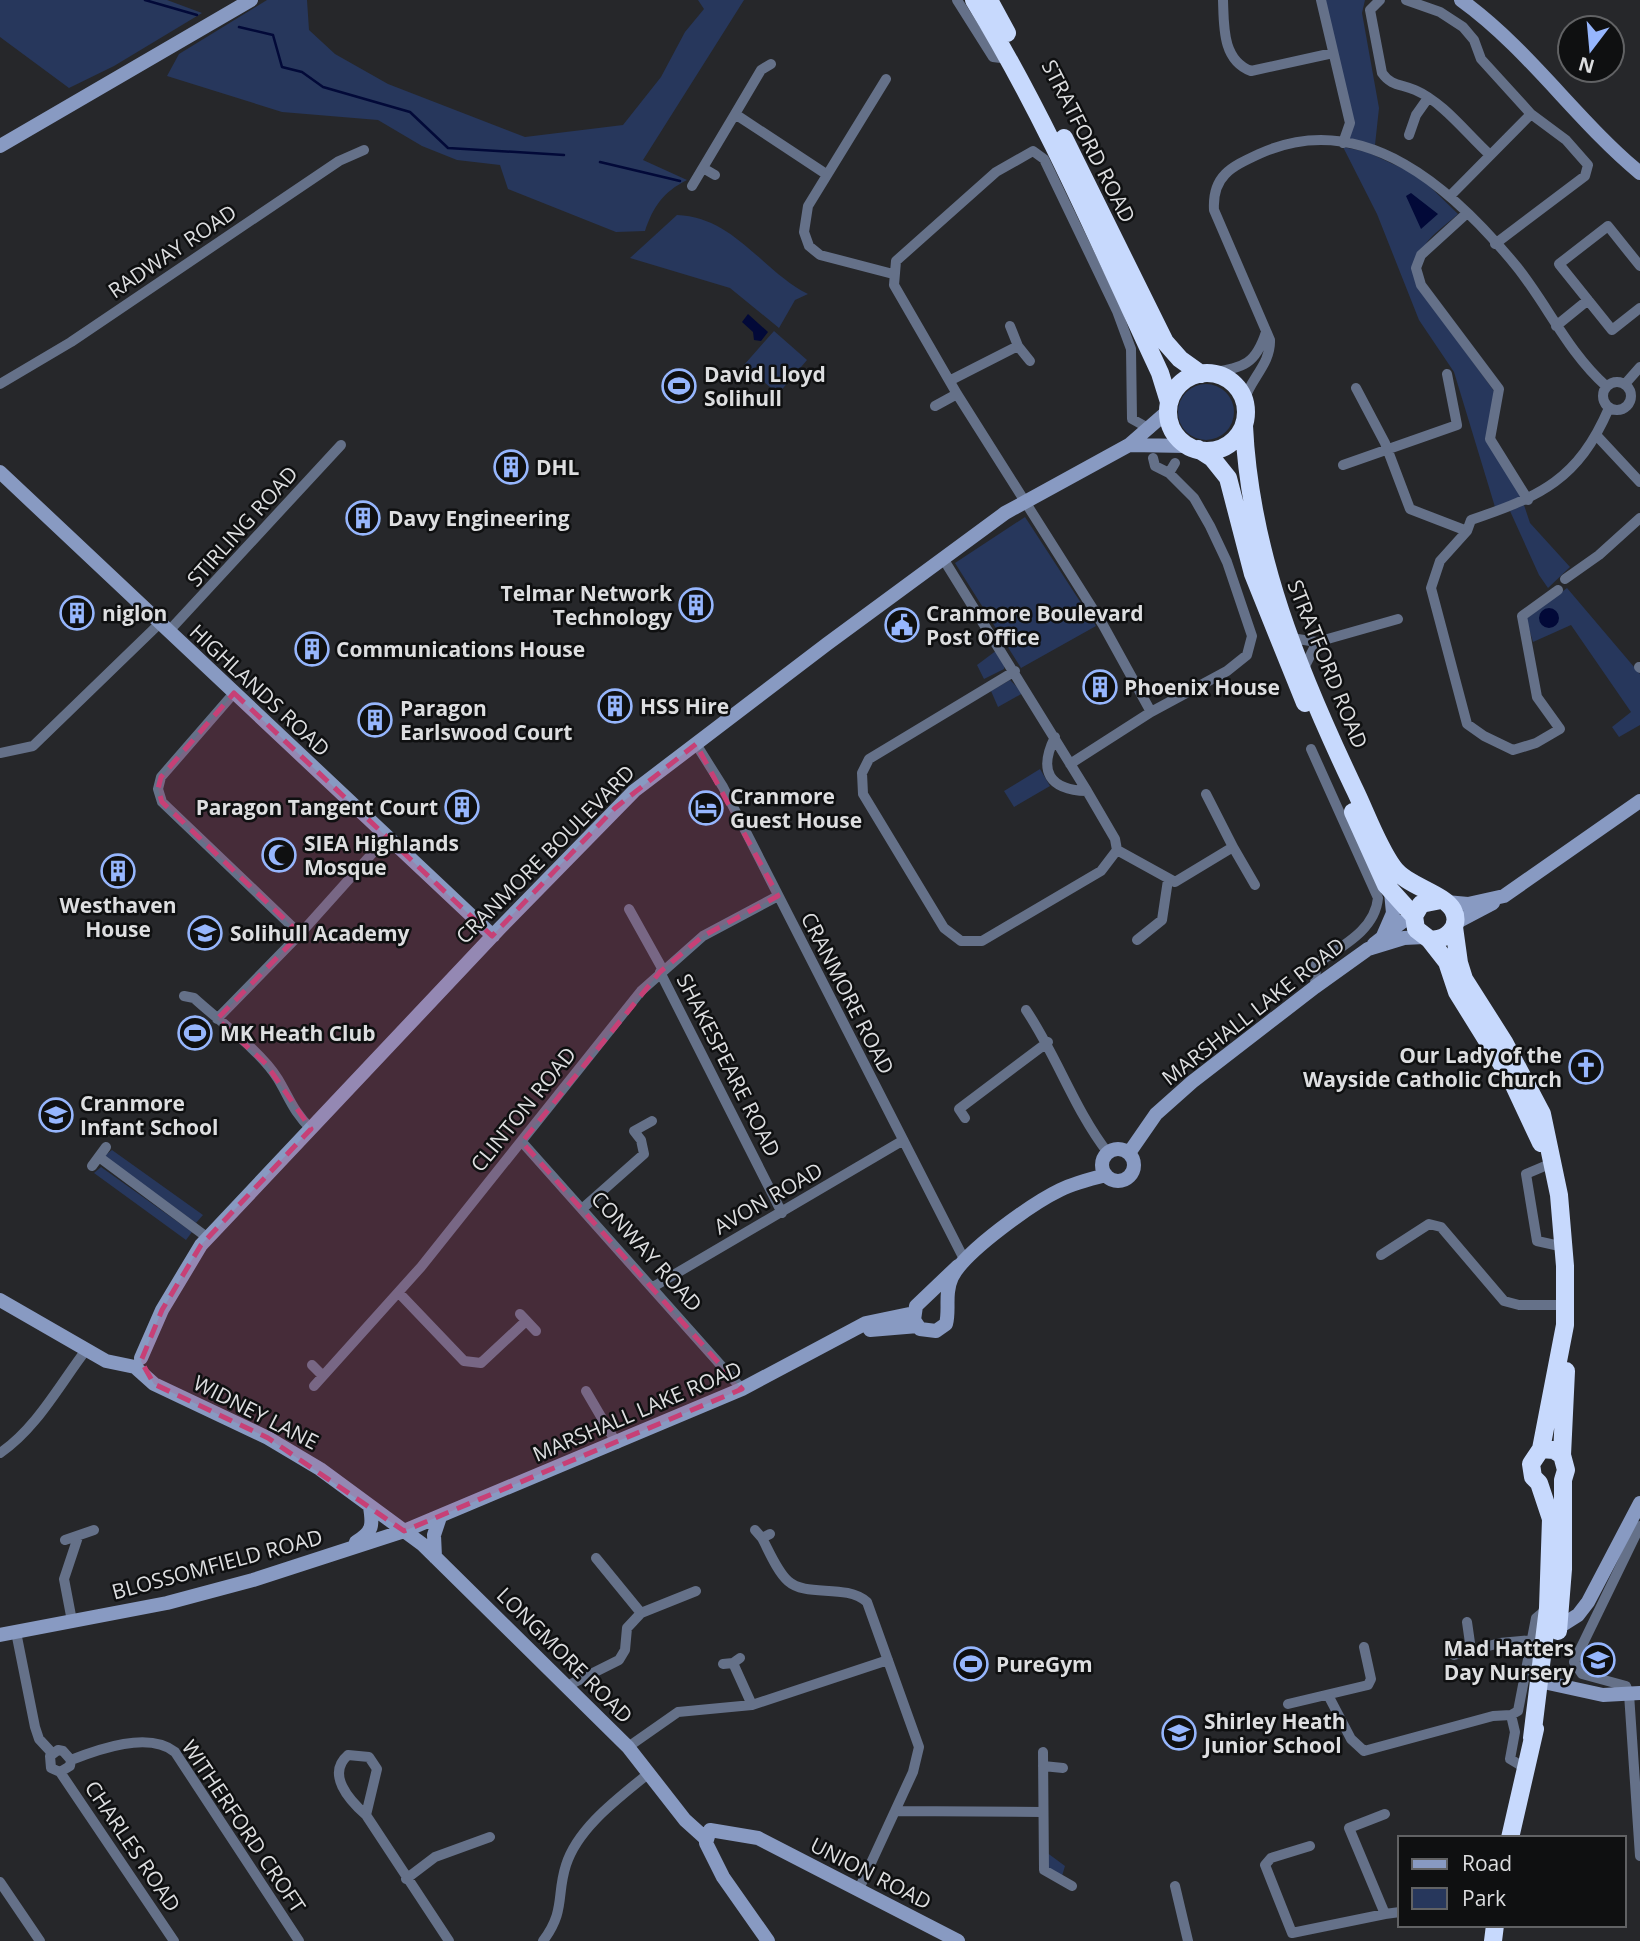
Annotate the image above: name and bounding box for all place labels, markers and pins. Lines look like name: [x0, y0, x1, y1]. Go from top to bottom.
place label: David Lloyd Solihull: [704, 360, 826, 412]
sports icon: David Lloyd Solihull: [660, 367, 698, 405]
building icon: DHL: [492, 448, 530, 486]
place label: DHL: [536, 453, 580, 481]
building icon: Davy Engineering: [344, 499, 382, 537]
place label: Davy Engineering: [388, 504, 570, 532]
place label: Telmar Network Technology: [501, 579, 673, 631]
building icon: Telmar Network Technology: [677, 586, 715, 624]
building icon: niglon: [58, 594, 96, 632]
place label: niglon: [102, 599, 167, 627]
place label: Cranmore Boulevard Post Office: [926, 599, 1144, 651]
public building icon: Cranmore Boulevard Post Office: [883, 606, 921, 644]
building icon: Communications House: [293, 630, 331, 668]
place label: Communications House: [336, 635, 585, 663]
building icon: Phoenix House: [1081, 668, 1119, 706]
place label: Phoenix House: [1124, 673, 1280, 701]
building icon: HSS Hire: [596, 687, 634, 725]
place label: HSS Hire: [640, 692, 729, 720]
place label: Paragon Earlswood Court: [400, 694, 572, 746]
building icon: Paragon Earlswood Court: [356, 701, 394, 739]
place label: Cranmore Guest House: [730, 782, 862, 834]
building icon: Paragon Tangent Court: [443, 788, 481, 826]
hotel icon: Cranmore Guest House: [687, 789, 725, 827]
place label: Paragon Tangent Court: [196, 793, 438, 821]
place label: SIEA Highlands Mosque: [304, 829, 459, 881]
mosque icon: SIEA Highlands Mosque: [260, 836, 298, 874]
building icon: Westhaven House: [99, 852, 137, 890]
place label: Westhaven House: [60, 891, 176, 943]
school or university icon: Solihull Academy: [186, 914, 224, 952]
place label: Solihull Academy: [230, 919, 410, 947]
sports icon: MK Heath Club: [176, 1014, 214, 1052]
place label: MK Heath Club: [220, 1019, 376, 1047]
place label: Our Lady of the Wayside Catholic Church: [1303, 1041, 1562, 1093]
church icon: Our Lady of the Wayside Catholic Church: [1567, 1048, 1605, 1086]
place label: Cranmore Infant School: [80, 1089, 219, 1141]
school or university icon: Cranmore Infant School: [37, 1096, 75, 1134]
place label: Mad Hatters Day Nursery: [1443, 1634, 1574, 1686]
school or university icon: Mad Hatters Day Nursery: [1579, 1641, 1617, 1679]
sports icon: PureGym: [952, 1645, 990, 1683]
place label: PureGym: [996, 1650, 1093, 1678]
place label: Shirley Heath Junior School: [1202, 1707, 1346, 1759]
school or university icon: Shirley Heath Junior School: [1160, 1714, 1198, 1752]

